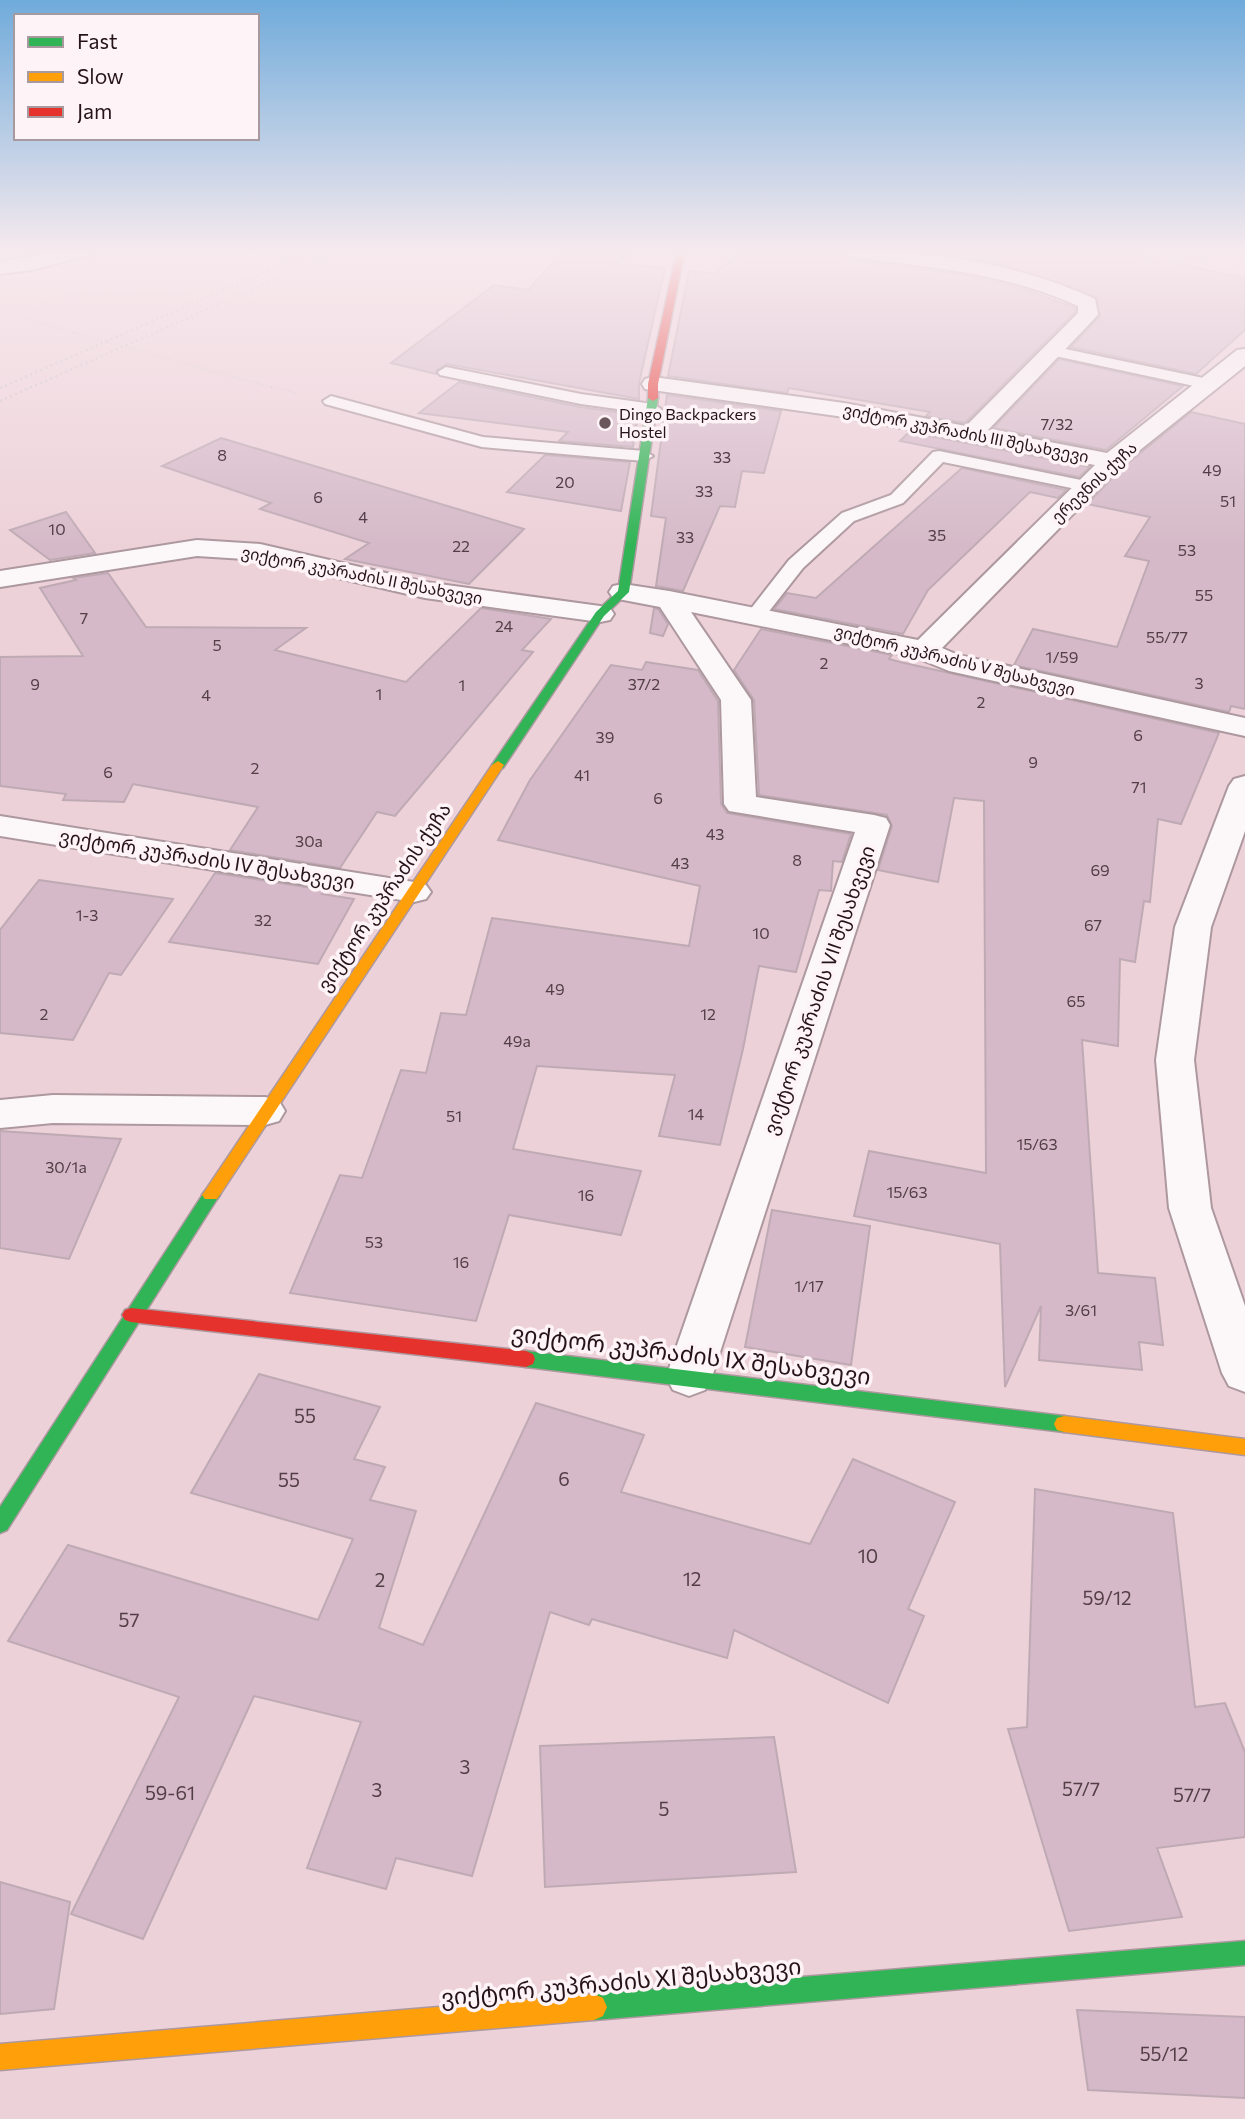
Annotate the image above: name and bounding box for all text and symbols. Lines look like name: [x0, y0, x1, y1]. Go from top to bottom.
legend: [14, 14, 259, 140]
text: Fast: [77, 28, 118, 53]
text: Slow: [77, 63, 124, 88]
text: Jam: [77, 98, 112, 123]
street label: ვიქტორ კუპრაძის III შესახვევი: [842, 399, 1090, 467]
place label: Dingo Backpackers Hostel: [619, 404, 756, 441]
house number: 7/32: [1041, 414, 1073, 433]
marker: Dingo Backpackers Hostel: [597, 415, 613, 431]
street label: ერევნის ქუჩა: [1047, 437, 1141, 527]
house number: 8: [217, 445, 227, 464]
house number: 33: [713, 447, 731, 466]
house number: 49: [1202, 460, 1222, 479]
house number: 20: [555, 472, 575, 491]
house number: 33: [695, 481, 713, 500]
house number: 6: [313, 487, 323, 506]
house number: 51: [1220, 491, 1236, 510]
house number: 4: [358, 507, 368, 526]
house number: 10: [48, 519, 66, 538]
house number: 35: [928, 525, 946, 544]
house number: 33: [676, 527, 694, 546]
house number: 22: [452, 536, 470, 555]
house number: 53: [1178, 540, 1196, 559]
street label: ვიქტორ კუპრაძის II შესახვევი: [240, 542, 484, 608]
house number: 55: [1195, 585, 1213, 604]
house number: 7: [80, 608, 88, 627]
house number: 24: [495, 616, 513, 635]
street label: ვიქტორ კუპრაძის V შესახვევი: [833, 620, 1077, 700]
house number: 55/77: [1146, 627, 1188, 646]
house number: 5: [212, 635, 222, 654]
house number: 1/59: [1046, 647, 1078, 666]
house number: 2: [820, 653, 829, 672]
house number: 3: [1194, 673, 1204, 692]
house number: 9: [30, 674, 40, 693]
house number: 37/2: [628, 674, 660, 693]
house number: 1: [459, 675, 465, 694]
house number: 1: [376, 684, 382, 703]
house number: 4: [201, 685, 211, 704]
house number: 2: [977, 692, 986, 711]
house number: 6: [1133, 725, 1143, 744]
house number: 39: [596, 727, 614, 746]
house number: 9: [1028, 752, 1038, 771]
house number: 2: [251, 758, 260, 777]
house number: 6: [103, 762, 113, 781]
house number: 41: [574, 765, 590, 784]
house number: 71: [1131, 777, 1147, 796]
house number: 6: [653, 788, 663, 807]
street label: ვიქტორ კუპრაძის ქუჩა: [312, 798, 456, 996]
street label: ვიქტორ კუპრაძის IV შესახვევი: [57, 824, 357, 894]
house number: 43: [706, 824, 724, 843]
house number: 30a: [295, 831, 323, 850]
street label: ვიქტორ კუპრაძის VII შესახვევი: [758, 842, 880, 1138]
house number: 8: [792, 850, 802, 869]
house number: 43: [671, 853, 689, 872]
house number: 69: [1090, 860, 1110, 879]
house number: 1-3: [76, 905, 98, 924]
house number: 32: [254, 910, 272, 929]
house number: 67: [1084, 915, 1102, 934]
house number: 10: [752, 923, 770, 942]
house number: 49: [545, 979, 565, 998]
house number: 65: [1067, 991, 1085, 1010]
house number: 2: [40, 1004, 49, 1023]
house number: 12: [700, 1004, 716, 1023]
house number: 49a: [503, 1031, 531, 1050]
house number: 14: [688, 1104, 705, 1123]
house number: 51: [446, 1106, 462, 1125]
house number: 15/63: [1016, 1134, 1058, 1153]
house number: 30/1a: [45, 1157, 87, 1176]
house number: 15/63: [886, 1182, 928, 1201]
house number: 16: [578, 1185, 594, 1204]
house number: 53: [365, 1232, 383, 1251]
house number: 16: [453, 1252, 469, 1271]
house number: 1/17: [794, 1276, 824, 1295]
house number: 3/61: [1065, 1300, 1097, 1319]
street label: ვიქტორ კუპრაძის IX შესახვევი: [510, 1318, 872, 1391]
house number: 55: [294, 1404, 316, 1427]
house number: 6: [558, 1467, 570, 1490]
house number: 55: [278, 1468, 300, 1491]
house number: 10: [858, 1544, 878, 1567]
house number: 12: [683, 1567, 701, 1590]
house number: 2: [375, 1568, 385, 1591]
house number: 59/12: [1082, 1586, 1132, 1609]
house number: 57: [119, 1608, 139, 1631]
house number: 3: [460, 1755, 470, 1778]
house number: 57/7: [1062, 1777, 1100, 1800]
house number: 3: [372, 1778, 382, 1801]
house number: 59-61: [145, 1781, 195, 1804]
house number: 57/7: [1173, 1783, 1211, 1806]
house number: 5: [659, 1797, 669, 1820]
street label: ვიქტორ კუპრაძის XI შესახვევი: [440, 1951, 802, 2012]
house number: 55/12: [1140, 2042, 1188, 2065]

